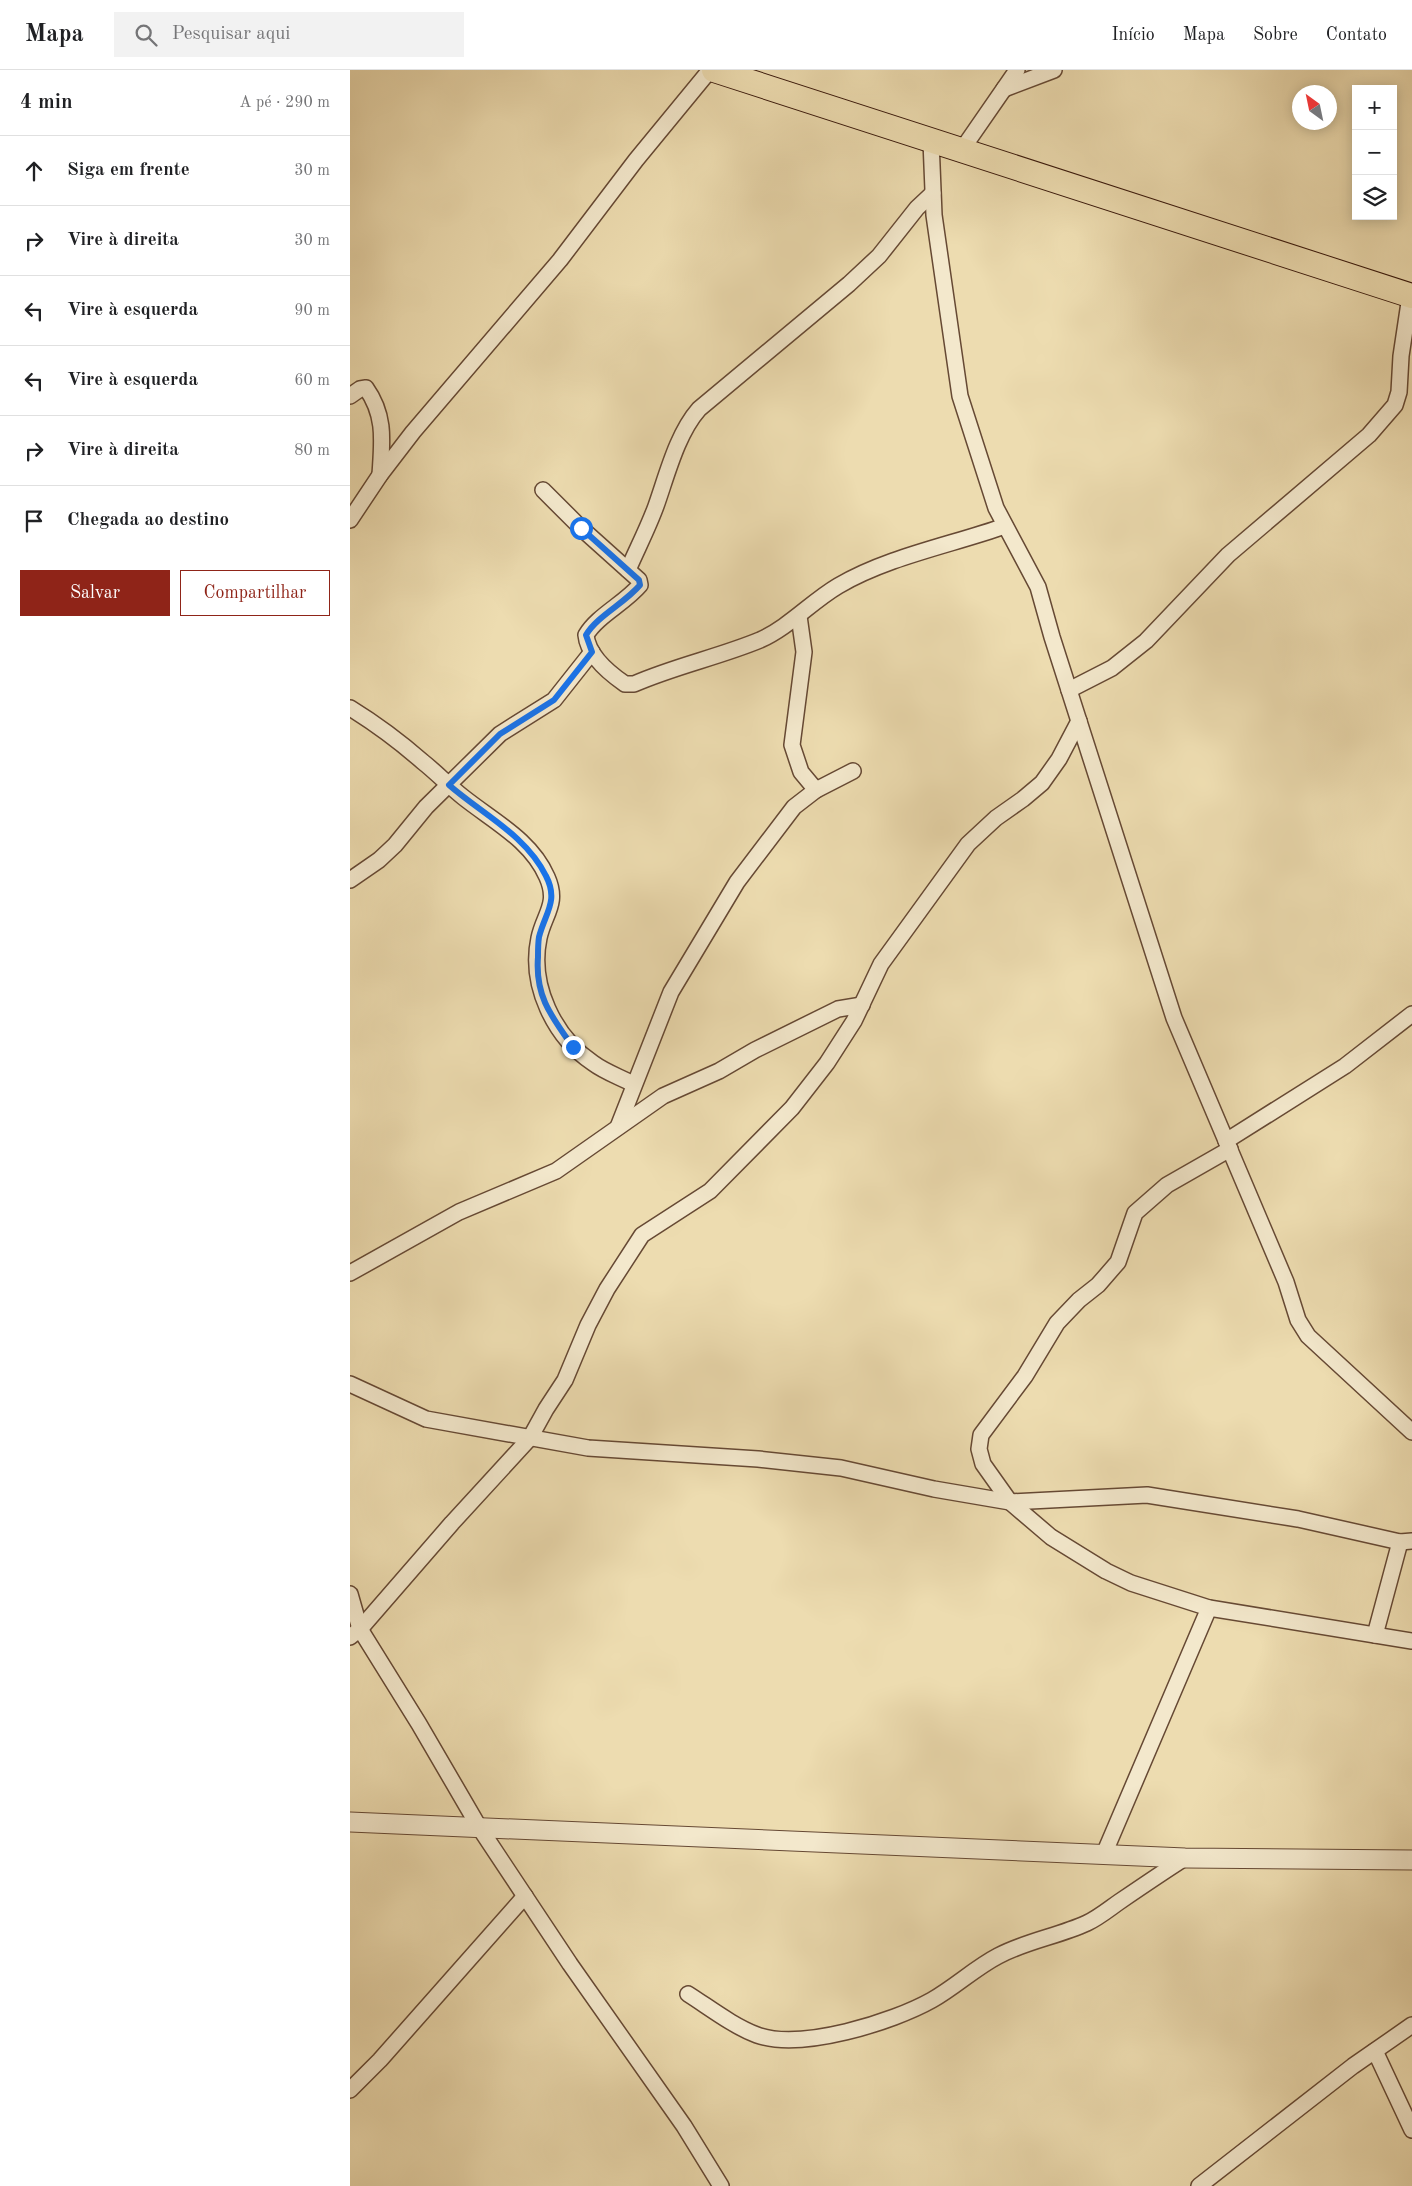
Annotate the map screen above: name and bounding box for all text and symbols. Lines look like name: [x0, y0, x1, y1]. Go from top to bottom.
search box: [114, 12, 464, 57]
icon: search: [132, 21, 160, 49]
text: Mapa: [25, 23, 84, 47]
text: Pesquisar aqui: [172, 25, 291, 44]
text: Início: [1111, 26, 1155, 44]
text: Mapa: [1183, 26, 1225, 44]
text: Sobre: [1253, 26, 1298, 44]
text: Contato: [1326, 26, 1387, 44]
north arrow: [1292, 85, 1337, 130]
map controls: [1352, 85, 1397, 220]
button: +: [1352, 85, 1397, 130]
text: 4 min: [20, 92, 73, 113]
text: A pé · 290 m: [239, 95, 330, 111]
button: −: [1352, 130, 1397, 175]
icon: ahead: [20, 157, 48, 185]
text: Siga em frente: [67, 161, 190, 180]
text: 30 m: [294, 163, 330, 179]
button: layers: [1352, 175, 1397, 220]
icon: right: [20, 227, 48, 255]
text: Vire à direita: [67, 231, 179, 250]
text: 30 m: [294, 233, 330, 249]
icon: left: [20, 297, 48, 325]
text: Vire à esquerda: [67, 301, 198, 320]
text: 90 m: [294, 303, 330, 319]
icon: left: [20, 367, 48, 395]
text: Vire à esquerda: [67, 371, 198, 390]
text: 60 m: [294, 373, 330, 389]
icon: right: [20, 437, 48, 465]
text: Vire à direita: [67, 441, 179, 460]
text: 80 m: [294, 443, 330, 459]
icon: arrive: [20, 507, 48, 535]
text: Chegada ao destino: [67, 511, 229, 530]
route start: [570, 517, 593, 540]
button: Salvar: [20, 570, 170, 616]
button: Compartilhar: [180, 570, 330, 616]
route end: [562, 1036, 585, 1059]

